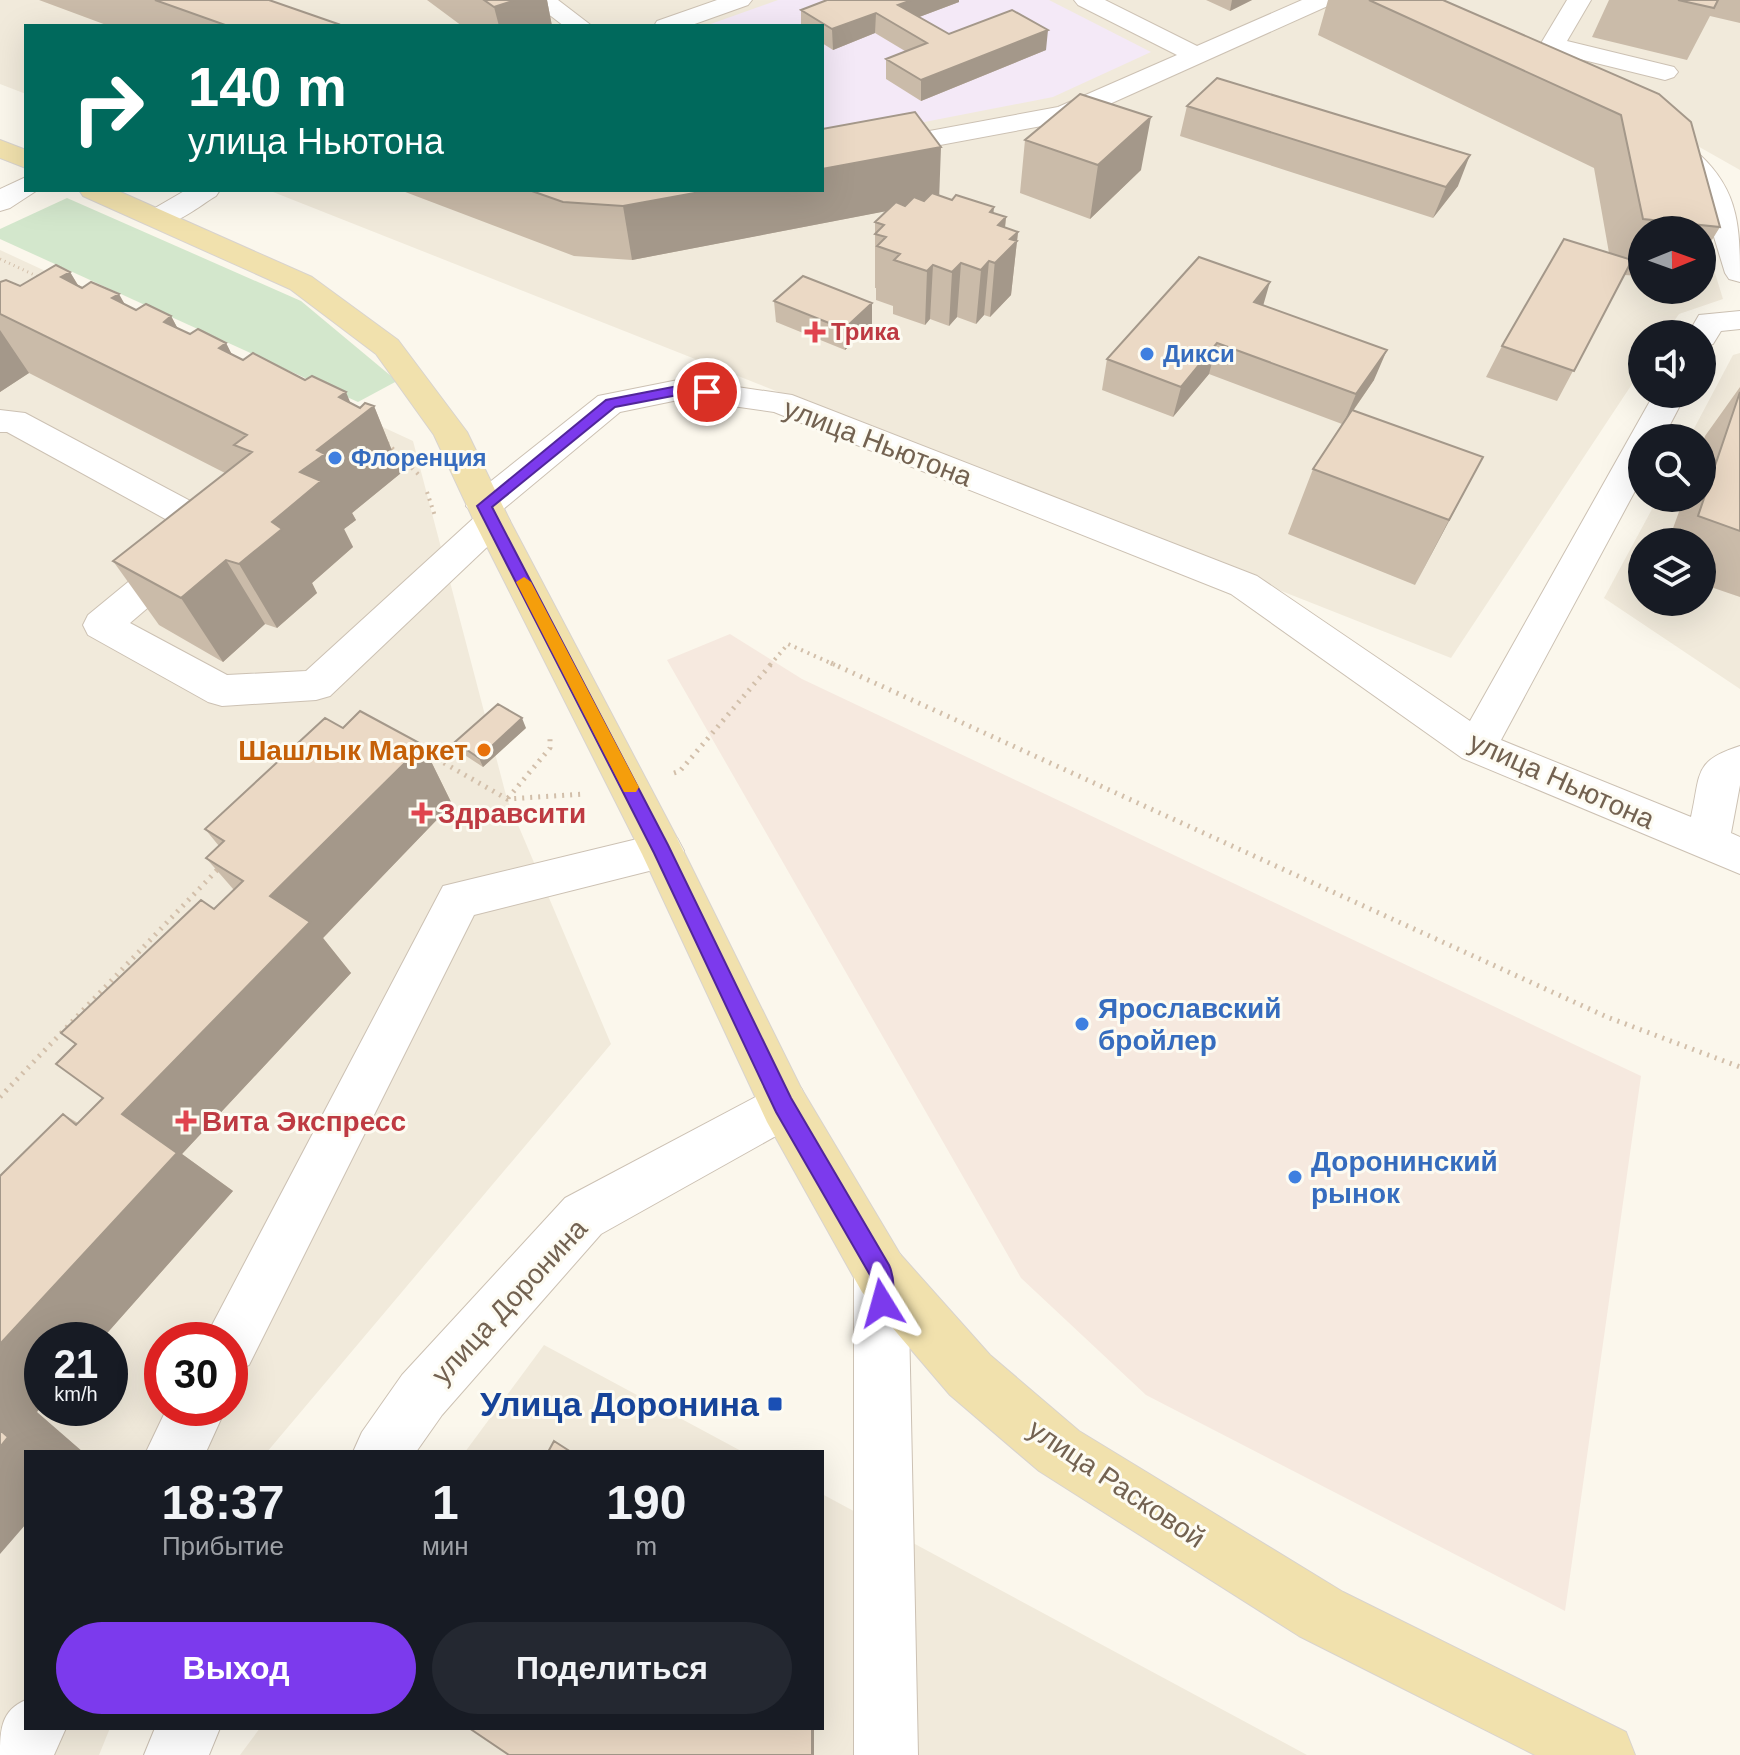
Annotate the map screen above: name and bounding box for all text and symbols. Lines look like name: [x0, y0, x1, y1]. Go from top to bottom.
text: 140 m: [188, 55, 347, 118]
icon: right: [56, 56, 160, 160]
text: улица Ньютона: [188, 121, 444, 162]
north arrow: [1628, 216, 1716, 304]
map controls: [1628, 216, 1716, 616]
place label: Трика: [831, 318, 900, 345]
button: sound: [1628, 320, 1716, 408]
marker: Трика: [806, 323, 824, 341]
place label: Дикси: [1163, 340, 1235, 367]
marker: Дикси: [1138, 345, 1156, 363]
pin: [673, 358, 741, 426]
icon: arrive: [685, 370, 729, 414]
street label: улица Ньютона: [779, 392, 977, 493]
button: search: [1628, 424, 1716, 512]
place label: Флоренция: [351, 444, 487, 471]
marker: Флоренция: [326, 449, 344, 467]
button: layers: [1628, 528, 1716, 616]
street label: улица Ньютона: [1465, 726, 1659, 835]
place label: Шашлык Маркет: [238, 735, 468, 766]
marker: Шашлык Маркет: [475, 741, 493, 759]
place label: Здравсити: [438, 798, 586, 829]
marker: Здравсити: [413, 804, 431, 822]
place label: Ярославский бройлер: [1098, 993, 1281, 1056]
marker: Ярославский бройлер: [1073, 1015, 1091, 1033]
place label: Вита Экспресс: [202, 1106, 406, 1137]
marker: Вита Экспресс: [177, 1112, 195, 1130]
place label: Доронинский рынок: [1311, 1146, 1498, 1209]
marker: Доронинский рынок: [1286, 1168, 1304, 1186]
street label: улица Доронина: [425, 1213, 594, 1390]
position arrow: [840, 1261, 924, 1345]
speed limit sign: 30: [144, 1322, 248, 1426]
text: 21: [54, 1342, 98, 1386]
text: km/h: [54, 1383, 98, 1405]
place label: Улица Доронина: [480, 1385, 760, 1423]
marker: Улица Доронина: [766, 1395, 784, 1413]
street label: улица Расковой: [1023, 1413, 1211, 1554]
text: 18:37: [162, 1476, 284, 1529]
text: 1: [432, 1476, 459, 1529]
text: 190: [606, 1476, 686, 1529]
text: Прибытие: [162, 1531, 284, 1561]
text: мин: [422, 1531, 469, 1561]
text: m: [636, 1531, 657, 1561]
button: Выход: [56, 1622, 416, 1714]
button: Поделиться: [432, 1622, 792, 1714]

